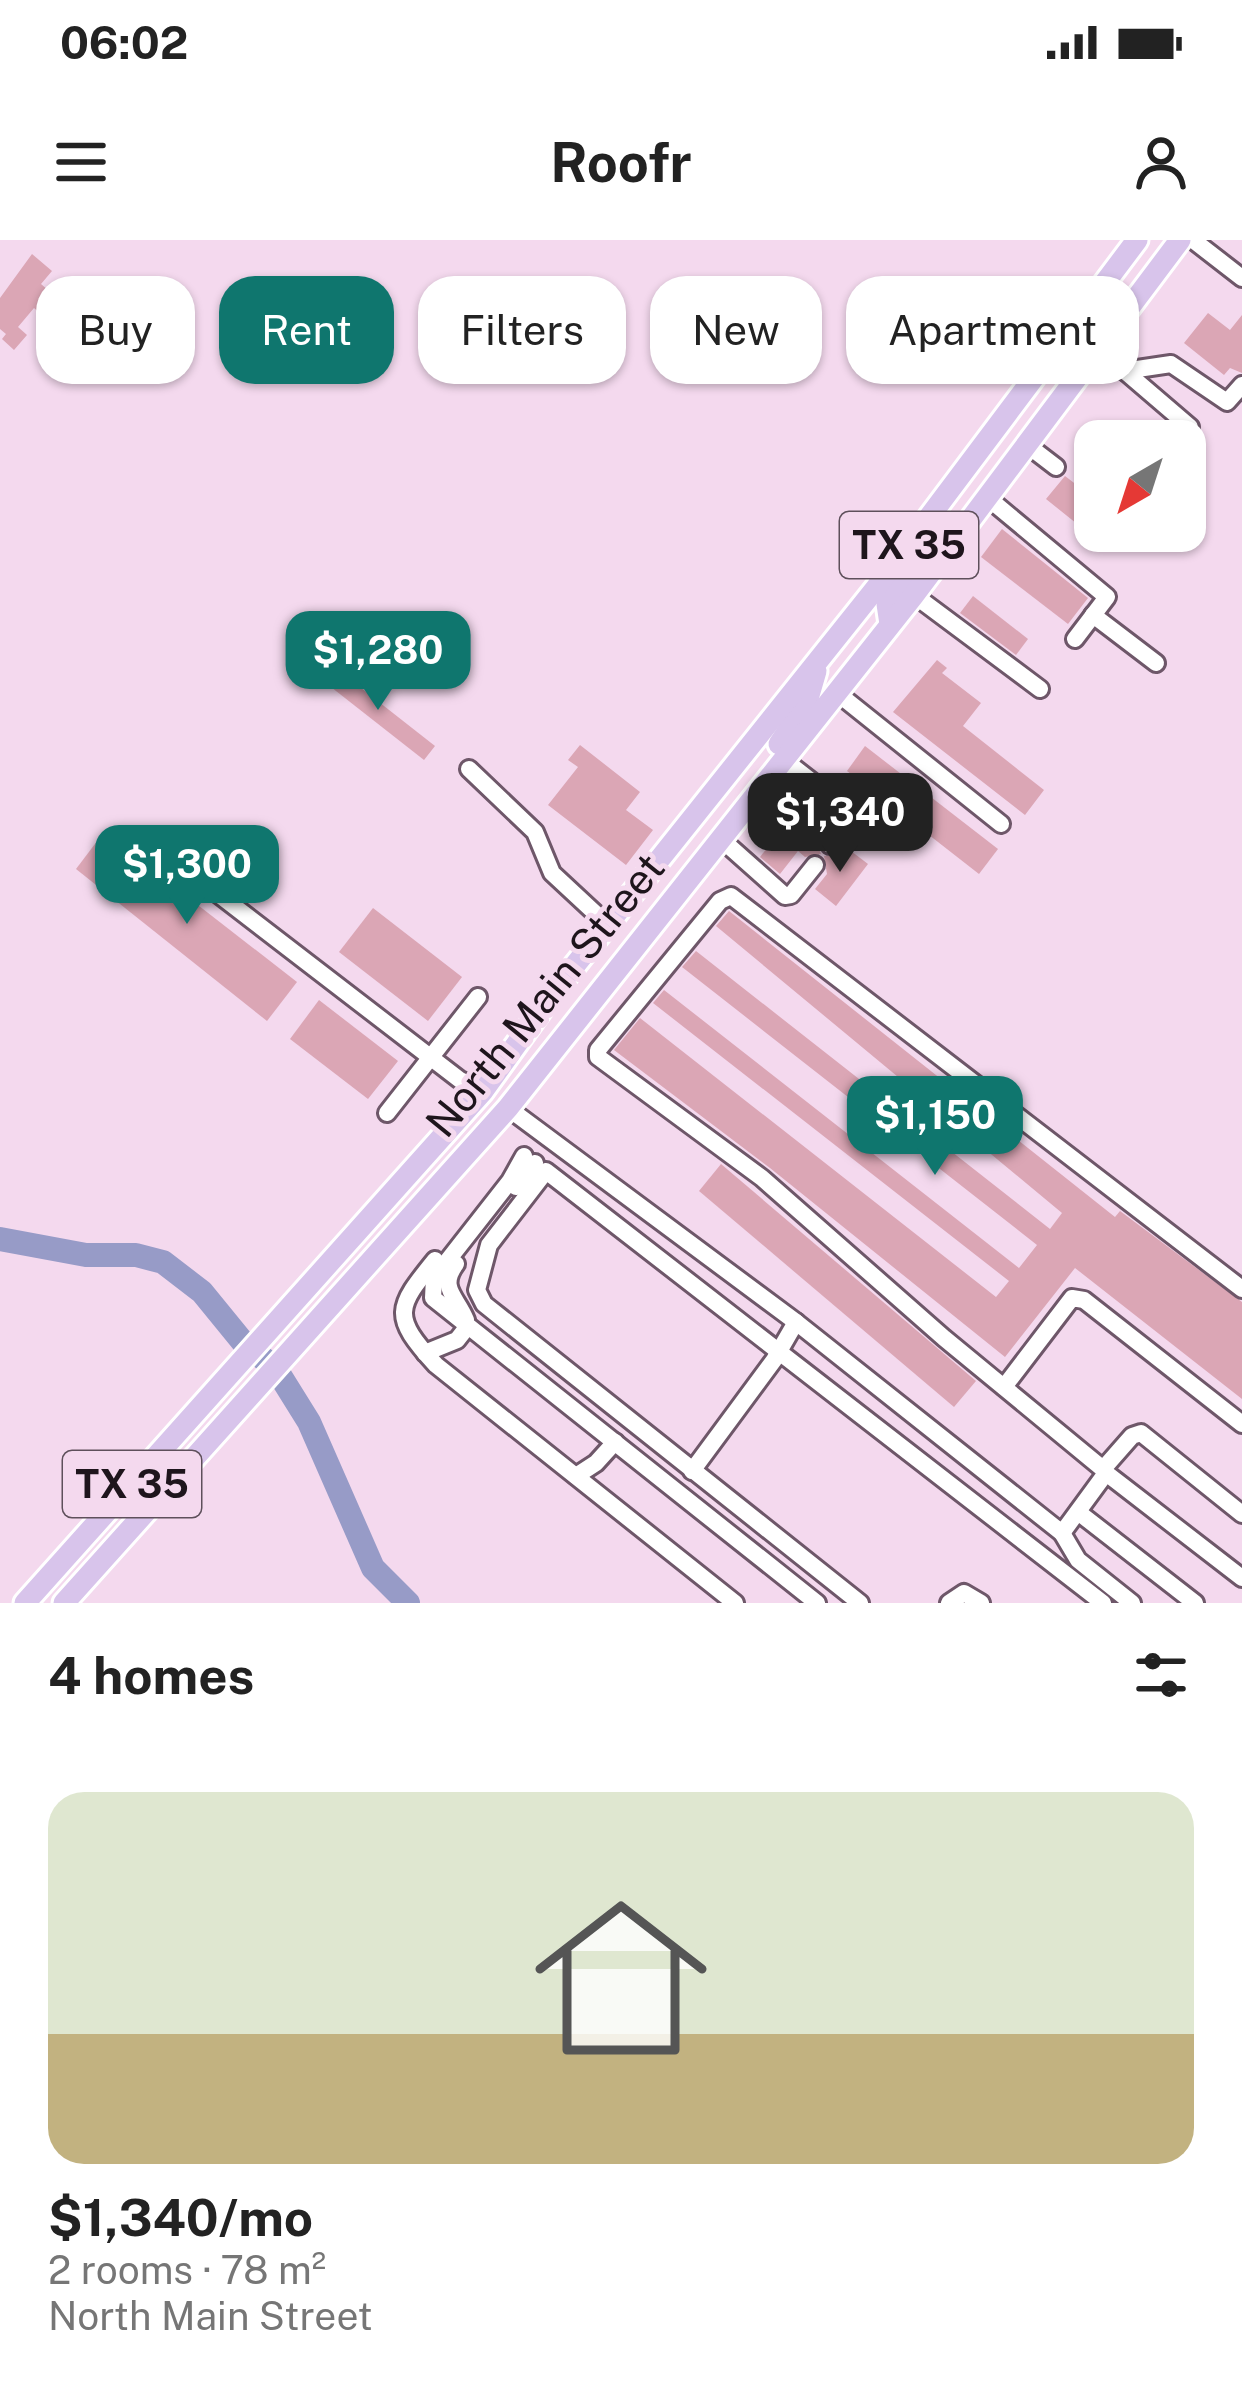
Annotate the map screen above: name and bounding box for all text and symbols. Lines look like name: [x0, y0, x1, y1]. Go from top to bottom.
text: 06:02: [60, 16, 188, 69]
icon: menu: [48, 129, 114, 195]
icon: person: [1128, 129, 1194, 195]
text: Roofr: [550, 131, 692, 194]
chip: Buy: [36, 276, 195, 384]
chip: Rent: [219, 276, 394, 384]
chip: Filters: [418, 276, 626, 384]
chip: New: [650, 276, 822, 384]
chip: Apartment: [846, 276, 1139, 384]
north arrow: [1074, 420, 1206, 552]
map controls: [1074, 420, 1206, 552]
road number: TX 35: [840, 512, 978, 578]
pin: $1,280: [280, 611, 476, 713]
text: $1,280: [313, 627, 443, 673]
pin: $1,340: [742, 773, 938, 875]
text: $1,340: [775, 789, 905, 835]
pin: $1,300: [89, 825, 285, 927]
text: $1,300: [122, 841, 252, 887]
street label: North Main Street: [416, 843, 674, 1146]
pin: $1,150: [837, 1076, 1033, 1178]
text: $1,150: [874, 1092, 996, 1138]
road number: TX 35: [63, 1451, 201, 1517]
icon: filters: [1128, 1642, 1194, 1708]
text: 4 homes: [48, 1646, 254, 1705]
icon: home: [513, 1870, 729, 2086]
text: $1,340/mo: [48, 2188, 313, 2247]
text: 2 rooms · 78 m²: [48, 2247, 326, 2293]
text: North Main Street: [48, 2293, 373, 2339]

